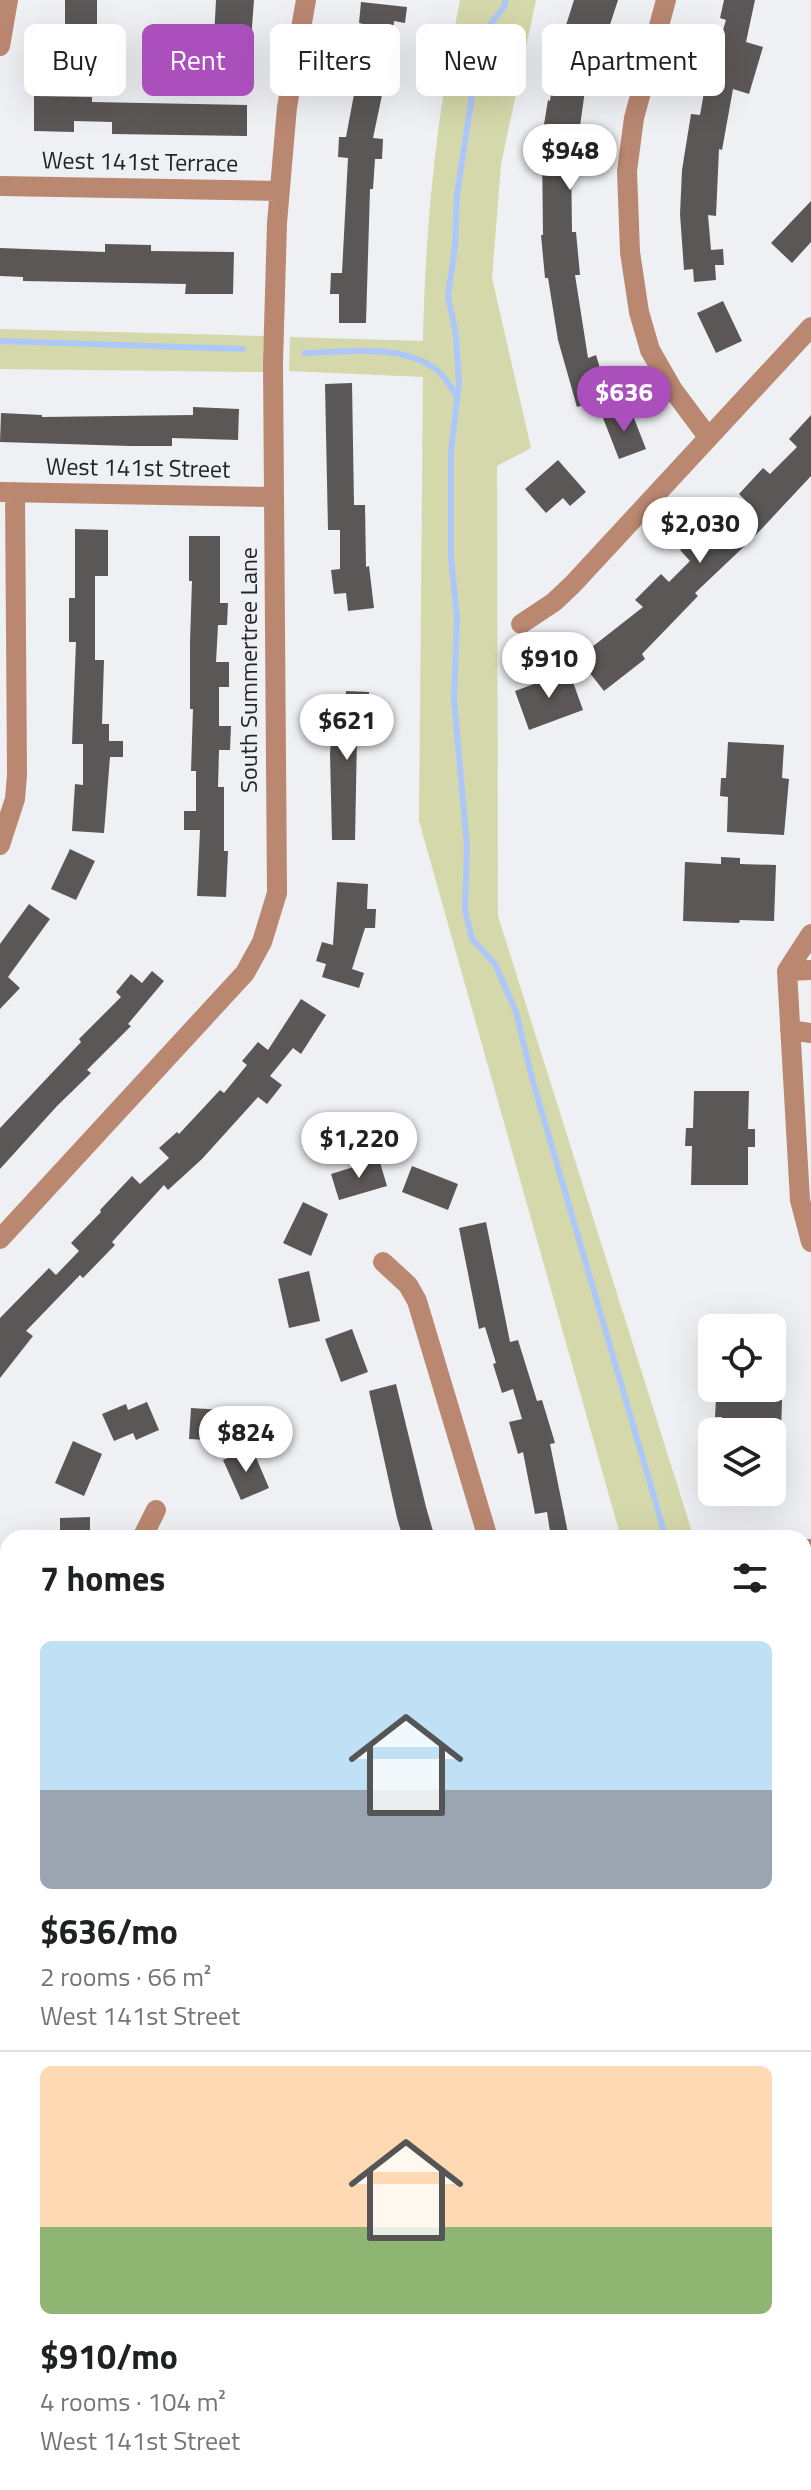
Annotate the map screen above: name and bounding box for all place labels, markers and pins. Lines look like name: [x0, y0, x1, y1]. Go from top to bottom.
pin: $948: [523, 124, 617, 192]
pin: $636: [577, 366, 671, 434]
pin: $2,030: [635, 497, 765, 565]
pin: $910: [502, 632, 596, 700]
pin: $621: [300, 694, 394, 762]
pin: $1,220: [294, 1112, 424, 1180]
pin: $824: [199, 1406, 293, 1474]

